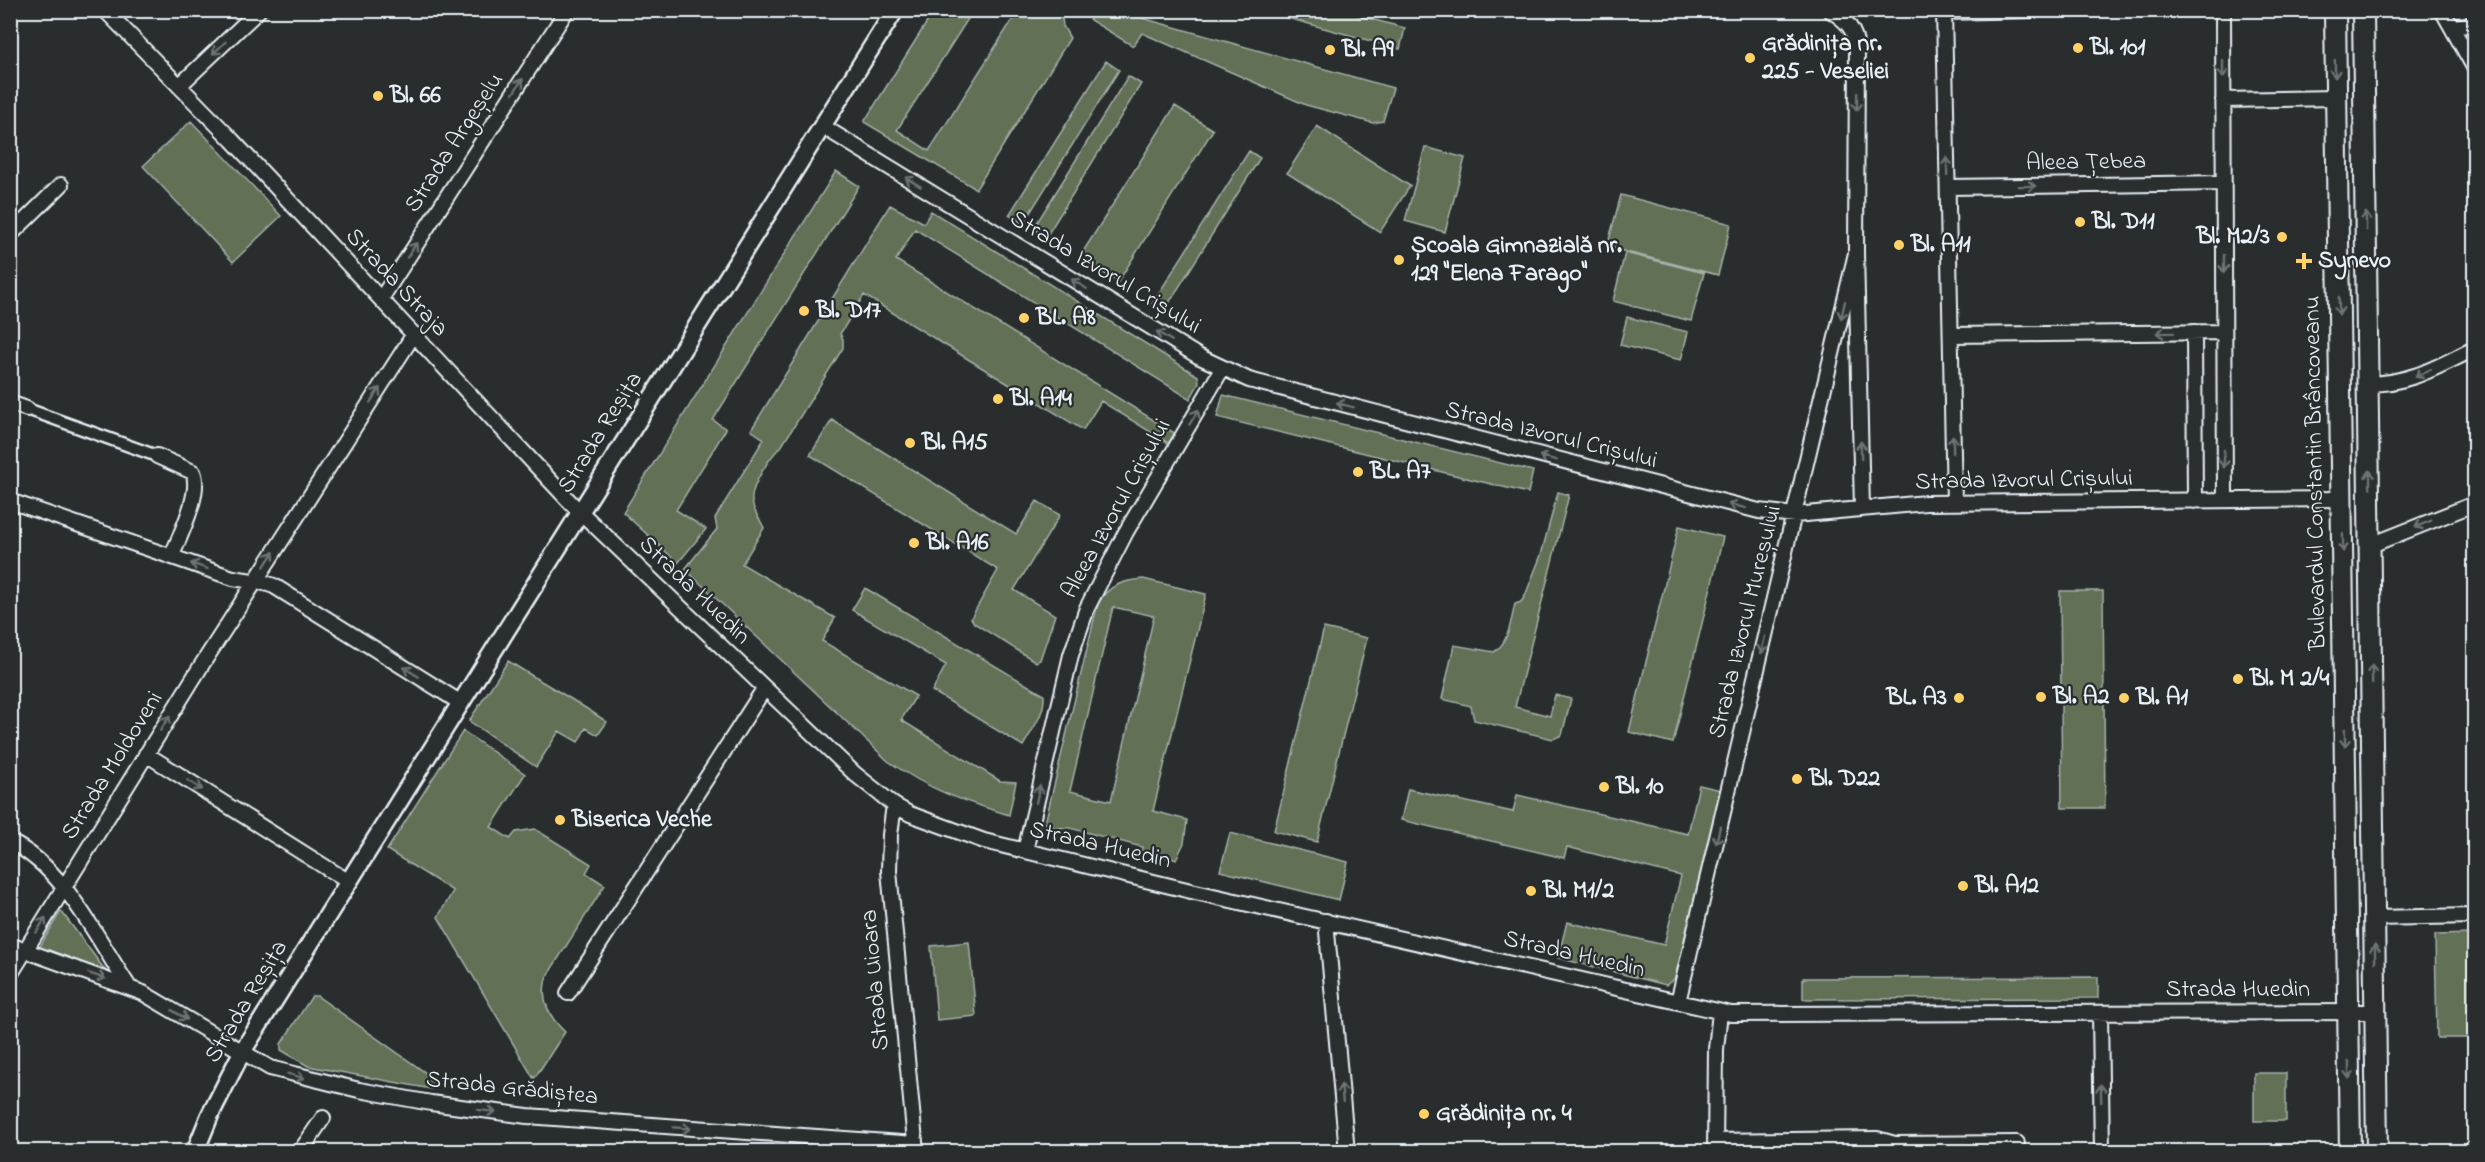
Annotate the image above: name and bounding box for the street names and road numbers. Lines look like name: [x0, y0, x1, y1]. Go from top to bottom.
street label: Strada Argeșelu: [397, 66, 513, 220]
street label: Aleea Țebea: [2026, 144, 2146, 182]
street label: Strada Izvorul Crișului: [1003, 202, 1207, 344]
street label: Strada Straja: [336, 221, 456, 345]
street label: Bulevardul Constantin Brâncoveanu: [2295, 295, 2337, 652]
street label: Strada Reșița: [550, 365, 652, 501]
street label: Strada Izvorul Crișului: [1441, 393, 1661, 479]
street label: Aleea Izvorul Crișului: [1053, 413, 1181, 605]
street label: Strada Izvorul Crișului: [1915, 462, 2133, 500]
street label: Strada Izvorul Mureșului: [1700, 502, 1792, 742]
street label: Strada Huedin: [630, 528, 758, 654]
street label: Strada Moldoveni: [53, 685, 173, 847]
street label: Strada Huedin: [1026, 813, 1174, 879]
street label: Strada Uioara: [852, 908, 900, 1052]
street label: Strada Huedin: [1500, 922, 1648, 988]
street label: Strada Reșița: [196, 934, 298, 1070]
street label: Strada Huedin: [2166, 973, 2310, 1008]
street label: Strada Grădiștea: [424, 1063, 600, 1115]

